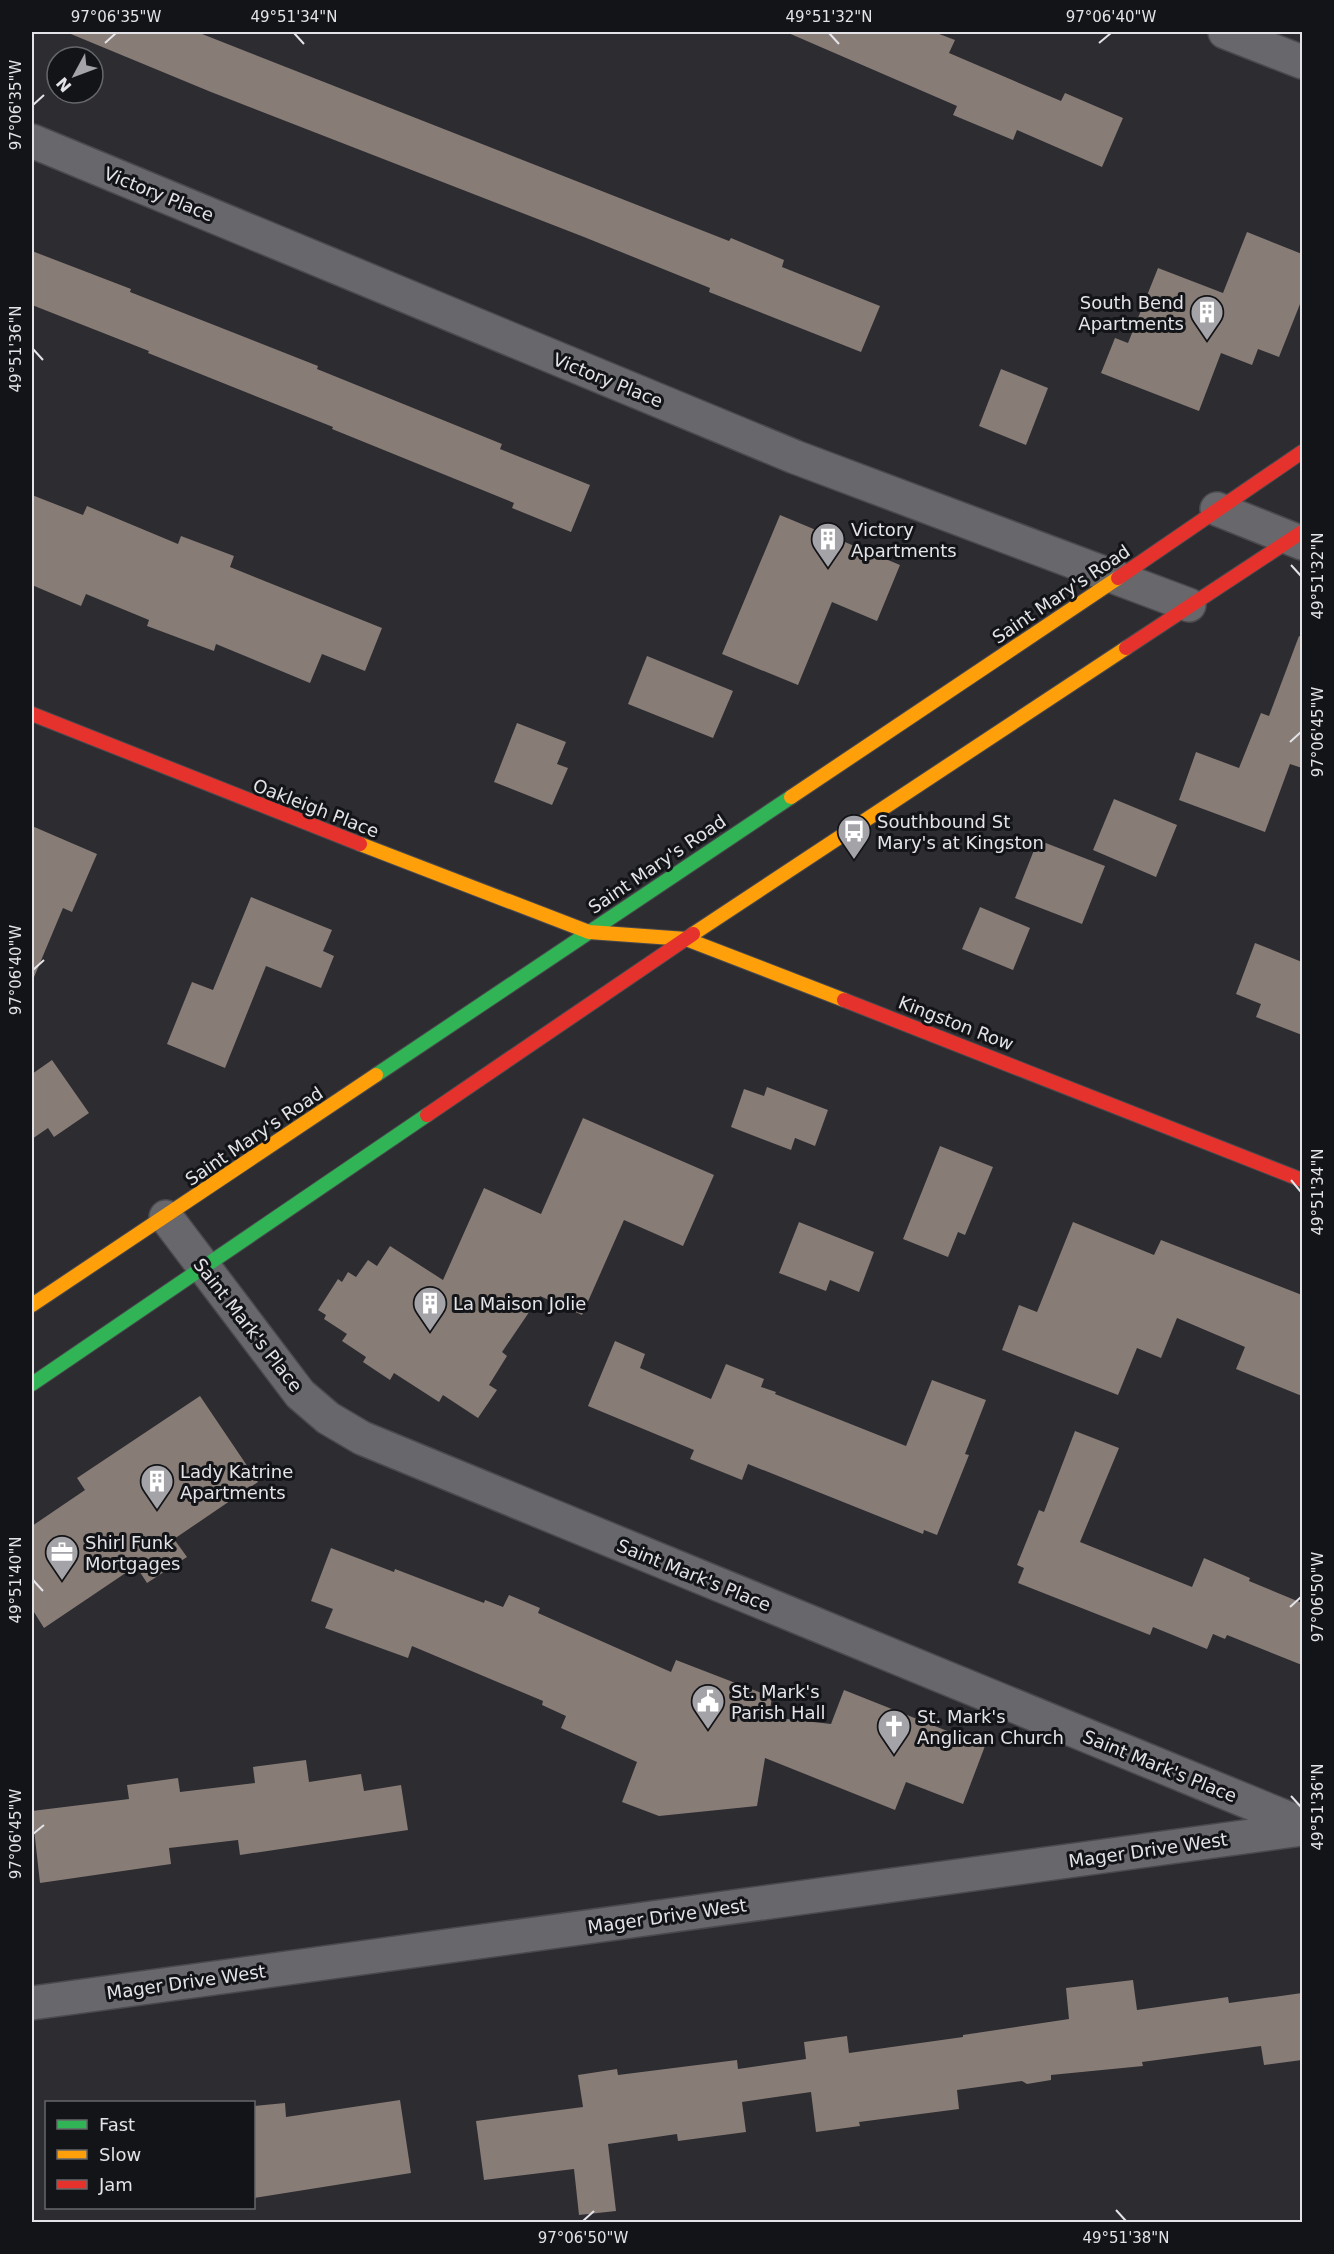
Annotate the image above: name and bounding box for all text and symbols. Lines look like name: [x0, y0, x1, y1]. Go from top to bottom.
text: 97°06'35"W: [71, 8, 161, 26]
text: 49°51'34"N: [250, 8, 338, 26]
text: 49°51'32"N: [785, 8, 873, 26]
text: 97°06'40"W: [1066, 8, 1156, 26]
north arrow: [45, 45, 105, 105]
text: 97°06'35"W: [7, 60, 25, 150]
text: N: [52, 73, 76, 96]
street label: Victory Place: [101, 162, 217, 226]
place label: South Bend Apartments: [1078, 292, 1184, 334]
building icon: South Bend Apartments: [1189, 294, 1225, 341]
text: 49°51'36"N: [7, 305, 25, 393]
street label: Victory Place: [550, 348, 666, 412]
place label: Victory Apartments: [851, 519, 957, 561]
building icon: Victory Apartments: [810, 521, 846, 568]
text: 49°51'32"N: [1309, 532, 1327, 620]
street label: Saint Mary's Road: [988, 540, 1134, 648]
text: 97°06'45"W: [1309, 687, 1327, 777]
street label: Oakleigh Place: [250, 774, 382, 842]
street label: Saint Mary's Road: [584, 810, 730, 918]
place label: Southbound St Mary's at Kingston: [877, 811, 1044, 853]
bus stop icon: Southbound St Mary's at Kingston: [836, 813, 872, 860]
text: 97°06'40"W: [7, 925, 25, 1015]
street label: Kingston Row: [895, 991, 1017, 1055]
street label: Saint Mary's Road: [181, 1082, 327, 1190]
text: 49°51'34"N: [1309, 1148, 1327, 1236]
street label: Saint Mark's Place: [189, 1254, 307, 1396]
building icon: La Maison Jolie: [412, 1285, 448, 1332]
place label: La Maison Jolie: [453, 1293, 586, 1314]
place label: Lady Katrine Apartments: [180, 1461, 293, 1503]
building icon: Lady Katrine Apartments: [139, 1463, 175, 1510]
place label: Shirl Funk Mortgages: [85, 1532, 180, 1574]
office icon: Shirl Funk Mortgages: [44, 1534, 80, 1581]
street label: Saint Mark's Place: [614, 1535, 774, 1615]
text: 49°51'40"N: [7, 1536, 25, 1624]
text: 97°06'50"W: [1309, 1552, 1327, 1642]
place label: St. Mark's Parish Hall: [731, 1681, 826, 1723]
public building icon: St. Mark's Parish Hall: [690, 1683, 726, 1730]
place label: St. Mark's Anglican Church: [917, 1706, 1064, 1748]
church icon: St. Mark's Anglican Church: [876, 1708, 912, 1755]
street label: Saint Mark's Place: [1080, 1726, 1240, 1806]
text: 49°51'36"N: [1309, 1763, 1327, 1851]
text: 97°06'45"W: [7, 1789, 25, 1879]
street label: Mager Drive West: [1067, 1828, 1229, 1872]
street label: Mager Drive West: [586, 1894, 748, 1938]
street label: Mager Drive West: [105, 1960, 267, 2004]
legend: [45, 2101, 255, 2209]
text: Fast: [99, 2114, 135, 2135]
text: Slow: [99, 2144, 141, 2165]
text: Jam: [98, 2174, 133, 2195]
text: 97°06'50"W: [538, 2229, 628, 2247]
text: 49°51'38"N: [1082, 2229, 1170, 2247]

